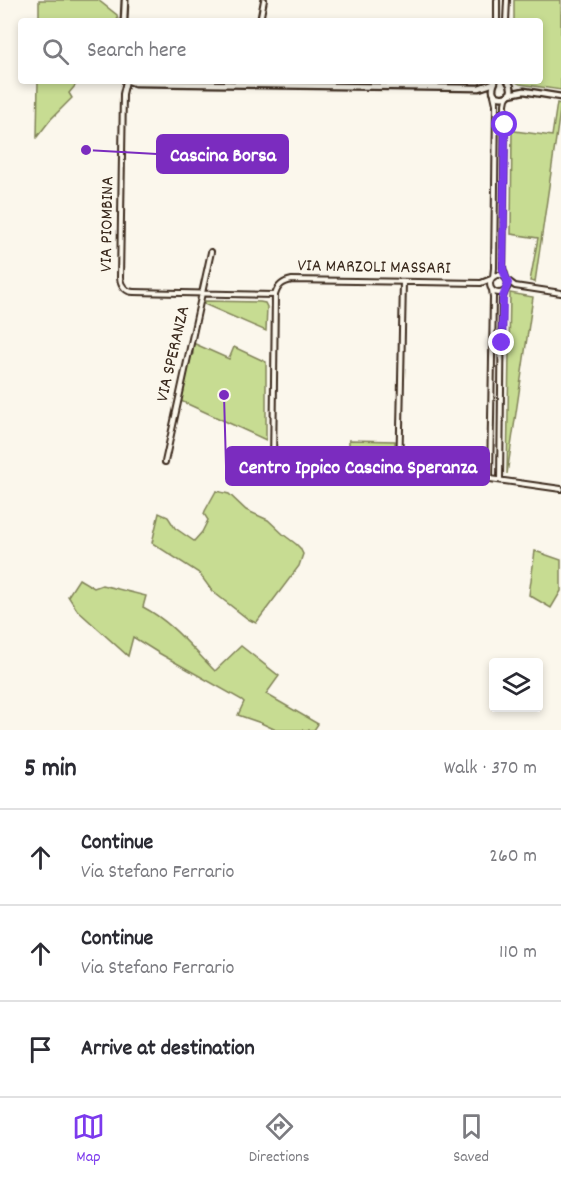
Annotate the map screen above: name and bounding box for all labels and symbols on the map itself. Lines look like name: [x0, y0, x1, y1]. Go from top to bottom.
route start: [491, 111, 517, 137]
callout: Cascina Borsa: [157, 135, 288, 173]
text: Cascina Borsa: [170, 143, 277, 171]
street label: VIA PIOMBINA: [95, 176, 121, 272]
street label: VIA MARZOLI MASSARI: [297, 254, 451, 282]
street label: VIA SPERANZA: [151, 303, 197, 404]
route end: [488, 329, 514, 355]
callout: Centro Ippico Cascina Speranza: [226, 447, 489, 485]
text: Centro Ippico Cascina Speranza: [239, 455, 478, 483]

